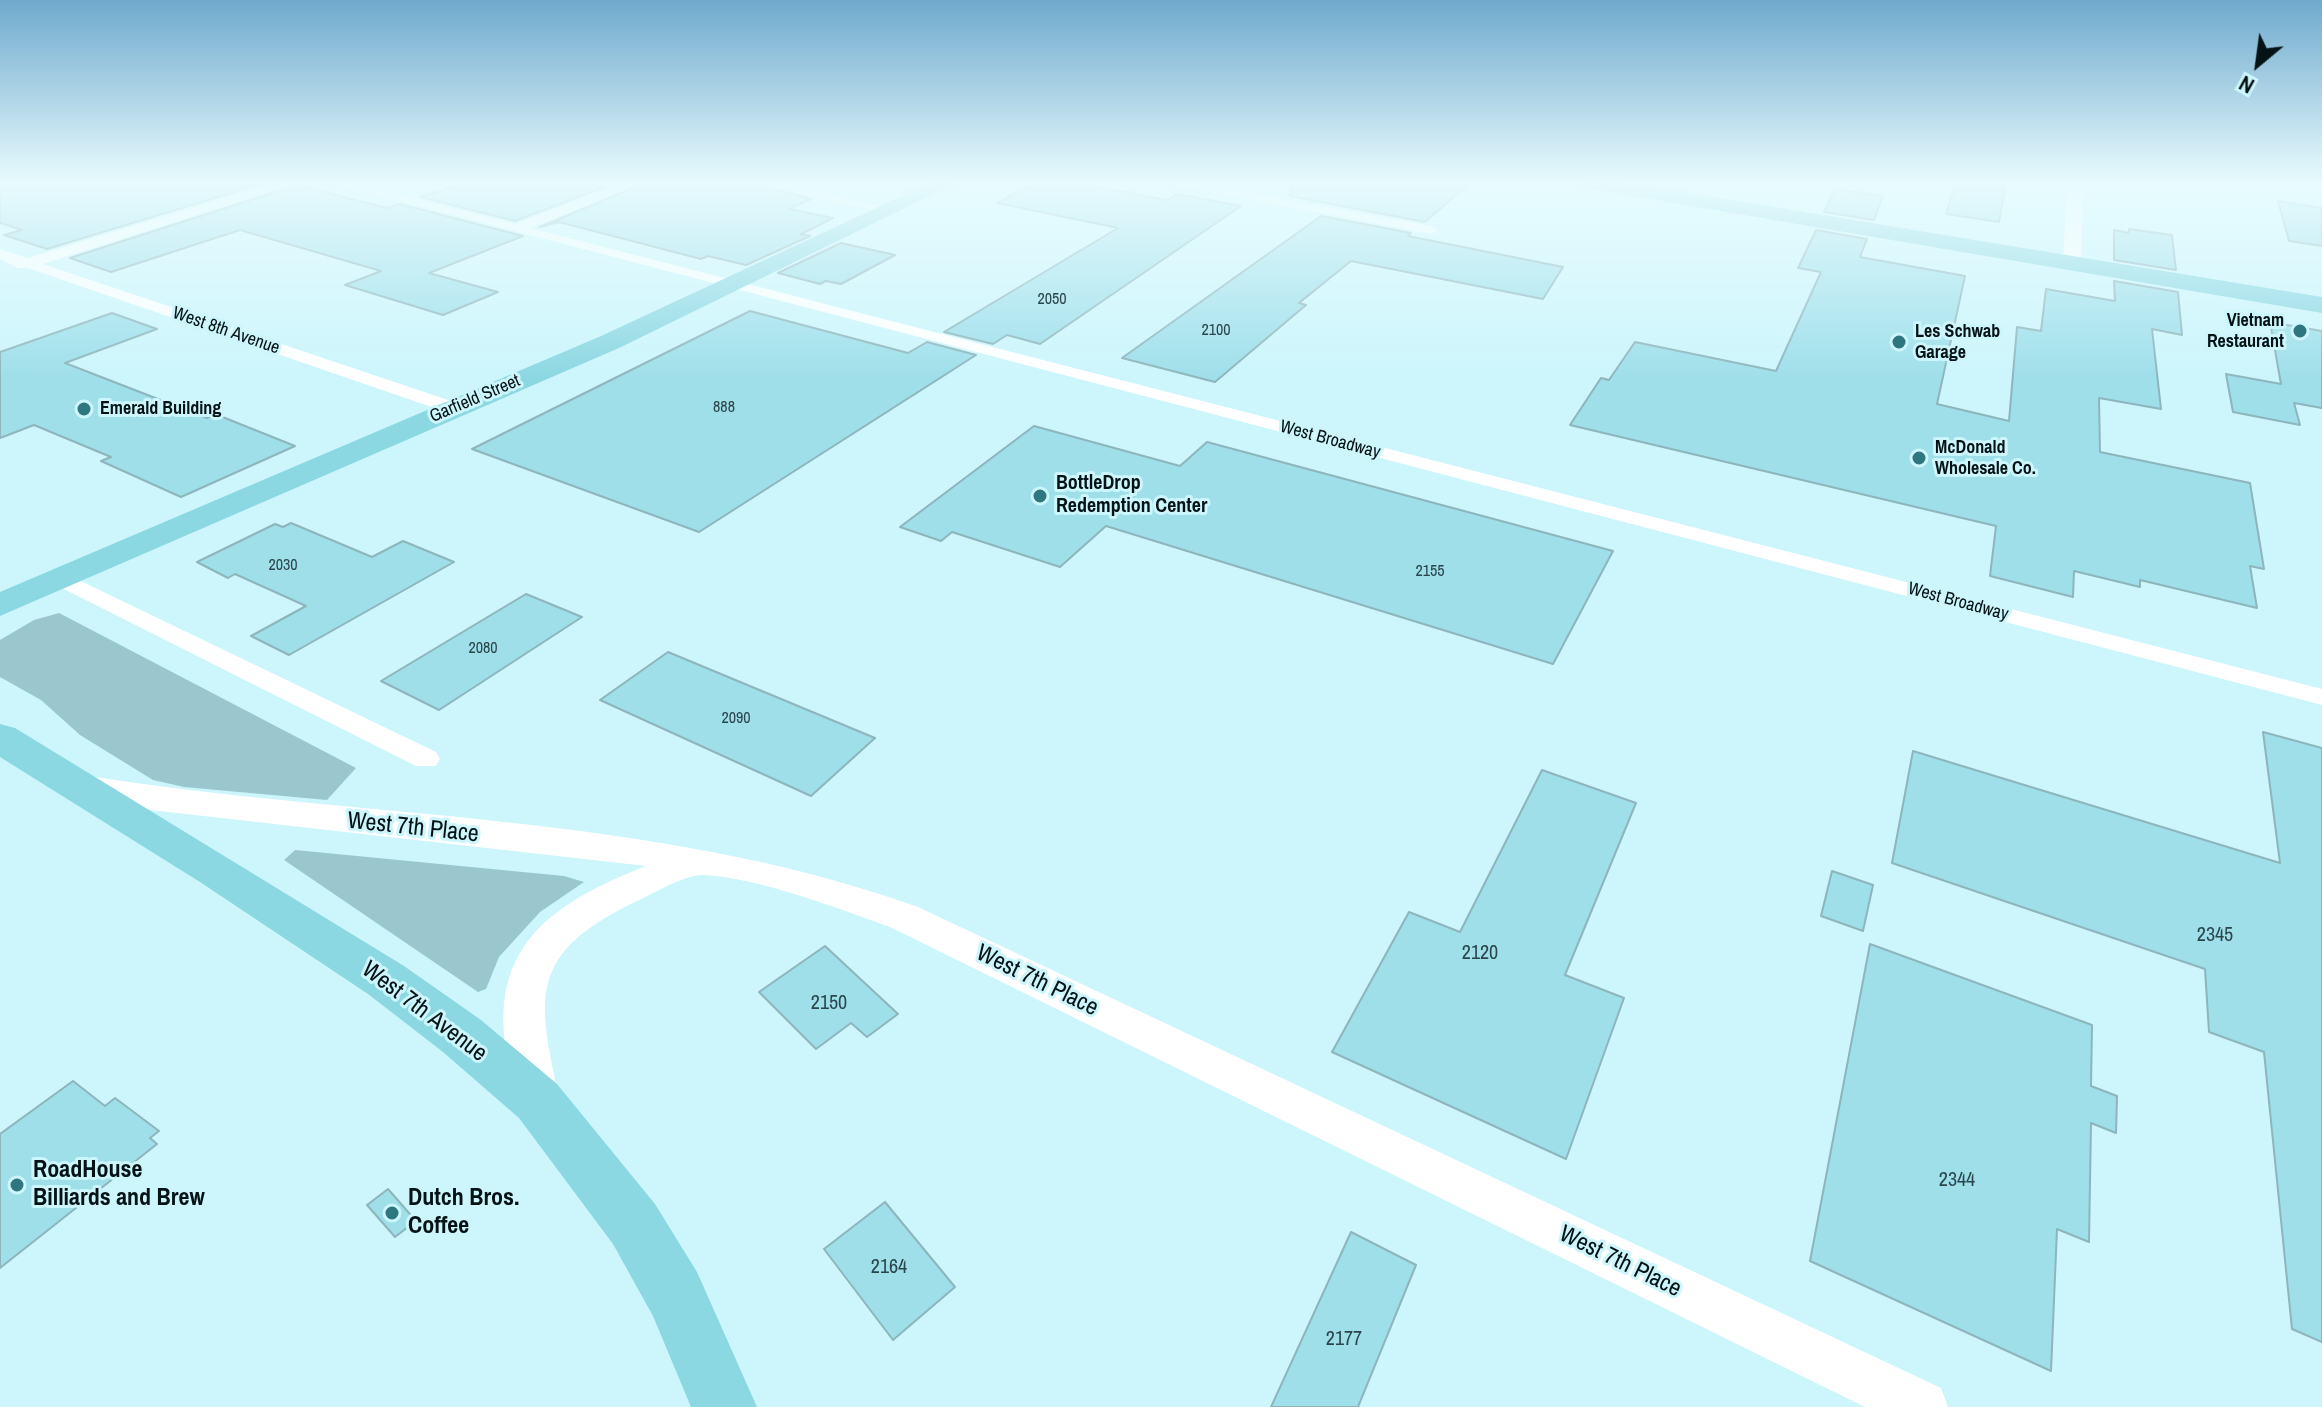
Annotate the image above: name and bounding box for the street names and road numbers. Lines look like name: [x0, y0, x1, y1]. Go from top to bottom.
street label: West 8th Avenue: [170, 303, 282, 359]
street label: Garfield Street: [427, 370, 523, 428]
street label: West Broadway: [1277, 416, 1383, 464]
street label: West Broadway: [1905, 578, 2011, 626]
street label: West 7th Place: [346, 807, 480, 849]
street label: West 7th Place: [971, 939, 1103, 1023]
street label: West 7th Avenue: [356, 956, 492, 1068]
street label: West 7th Place: [1554, 1220, 1686, 1304]

